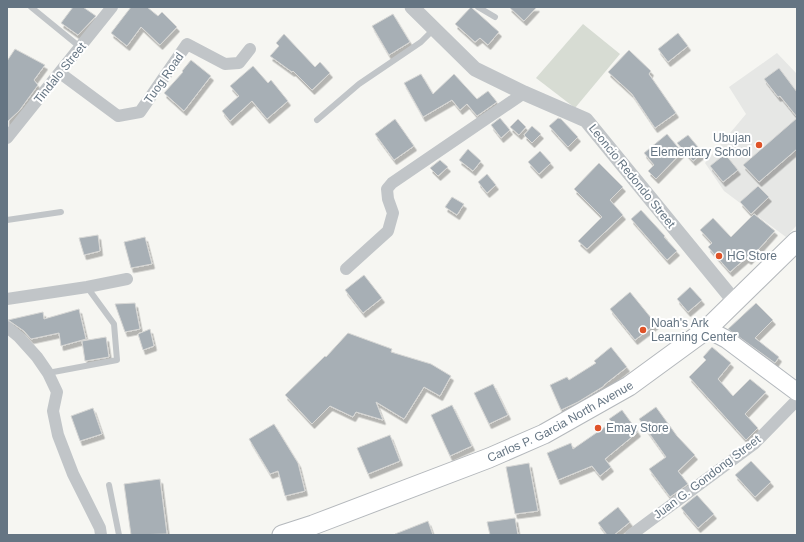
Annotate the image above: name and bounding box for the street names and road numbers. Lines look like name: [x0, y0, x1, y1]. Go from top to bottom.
street label: Tindalo Street: [31, 39, 89, 106]
street label: Tuog Road: [141, 50, 187, 106]
street label: Leoncio Redondo Street: [586, 121, 679, 231]
street label: Carlos P. Garcia North Avenue: [485, 378, 636, 465]
street label: Juan G. Gondong Street: [651, 432, 764, 522]

